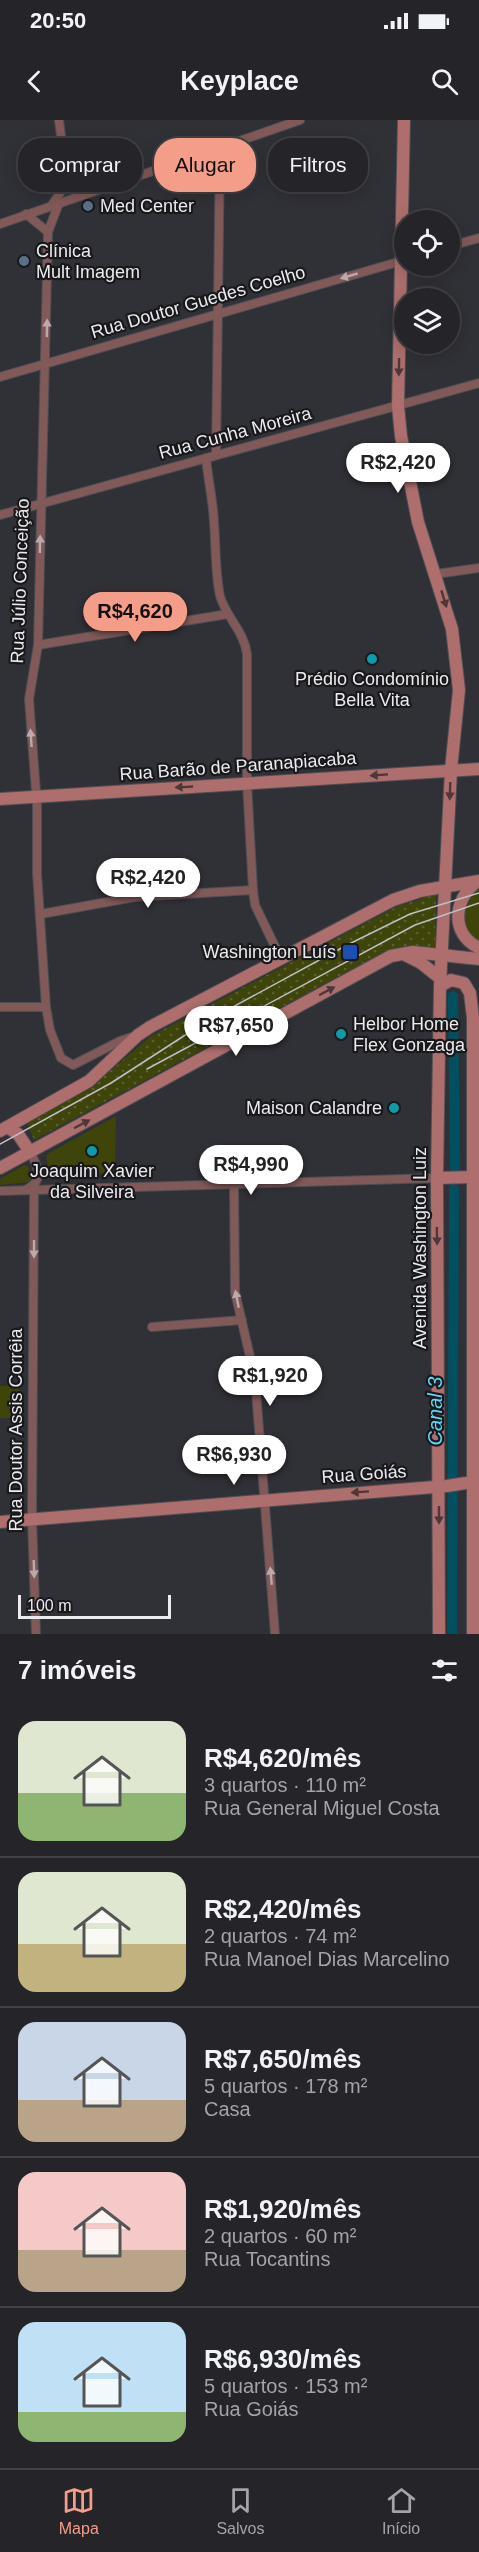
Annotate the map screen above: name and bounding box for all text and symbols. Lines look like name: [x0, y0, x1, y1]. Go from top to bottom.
text: 20:50: [30, 8, 86, 33]
icon: back: [18, 65, 51, 98]
icon: search: [428, 65, 461, 98]
text: Keyplace: [180, 66, 299, 96]
chip: Comprar: [18, 138, 142, 192]
chip: Alugar: [154, 138, 256, 192]
chip: Filtros: [268, 138, 368, 192]
place label: Med Center: [100, 196, 194, 216]
marker: Med Center: [81, 199, 95, 213]
map controls: [394, 210, 460, 354]
button: locate: [394, 210, 460, 276]
place label: Clínica Mult Imagem: [36, 241, 140, 282]
marker: Clínica Mult Imagem: [17, 254, 31, 268]
street label: Rua Doutor Guedes Coelho: [88, 262, 308, 342]
one-way arrow: [340, 272, 358, 281]
button: layers: [394, 288, 460, 354]
one-way arrow: [42, 318, 52, 337]
one-way arrow: [394, 358, 404, 377]
street label: Rua Cunha Moreira: [157, 403, 314, 463]
pin: R$2,420: [343, 443, 453, 494]
text: R$2,420: [360, 451, 436, 473]
street label: Rua Júlio Conceição: [7, 498, 33, 664]
one-way arrow: [35, 534, 44, 553]
one-way arrow: [440, 590, 449, 608]
pin: R$4,620: [80, 592, 190, 643]
text: R$4,620: [97, 600, 173, 622]
marker: Prédio Condomínio Bella Vita: [365, 652, 379, 666]
place label: Prédio Condomínio Bella Vita: [295, 669, 449, 710]
one-way arrow: [26, 728, 36, 747]
street label: Rua Barão de Paranapiacaba: [119, 748, 358, 784]
one-way arrow: [369, 770, 388, 780]
one-way arrow: [446, 782, 455, 801]
one-way arrow: [175, 783, 194, 792]
pin: R$2,420: [93, 858, 203, 909]
text: R$2,420: [110, 866, 186, 888]
place label: Washington Luís: [203, 942, 336, 962]
marker: Washington Luís: [341, 943, 359, 961]
one-way arrow: [319, 986, 336, 996]
pin: R$7,650: [181, 1006, 291, 1057]
text: R$7,650: [198, 1014, 274, 1036]
place label: Helbor Home Flex Gonzaga: [353, 1014, 466, 1055]
marker: Helbor Home Flex Gonzaga: [334, 1027, 348, 1041]
place label: Maison Calandre: [246, 1098, 382, 1118]
marker: Maison Calandre: [387, 1101, 401, 1115]
one-way arrow: [74, 1119, 91, 1129]
marker: Joaquim Xavier da Silveira: [85, 1144, 99, 1158]
pin: R$4,990: [196, 1145, 306, 1196]
street label: Avenida Washington Luiz: [410, 1147, 430, 1349]
text: R$4,990: [213, 1153, 289, 1175]
place label: Joaquim Xavier da Silveira: [30, 1161, 154, 1202]
one-way arrow: [432, 1227, 442, 1246]
one-way arrow: [29, 1239, 39, 1258]
one-way arrow: [232, 1290, 242, 1309]
street label: Rua Doutor Assis Corrêia: [6, 1327, 26, 1532]
pin: R$1,920: [215, 1356, 325, 1407]
text: R$1,920: [232, 1364, 308, 1386]
water label: Canal 3: [424, 1377, 446, 1445]
pin: R$6,930: [179, 1435, 289, 1486]
text: R$6,930: [196, 1443, 272, 1465]
street label: Rua Goiás: [321, 1461, 407, 1487]
one-way arrow: [351, 1487, 370, 1497]
one-way arrow: [434, 1506, 444, 1525]
one-way arrow: [29, 1560, 38, 1579]
one-way arrow: [266, 1566, 275, 1585]
scale bar: [18, 1592, 171, 1620]
text: 100 m: [27, 1597, 71, 1614]
icon: filters: [428, 1654, 461, 1687]
text: 7 imóveis: [18, 1655, 137, 1685]
text: R$4,620/mês: [204, 1743, 362, 1773]
icon: home: [66, 1745, 138, 1817]
text: 3 quartos · 110 m²: [204, 1774, 366, 1796]
text: Rua General Miguel Costa: [204, 1797, 440, 1819]
text: R$2,420/mês: [204, 1894, 362, 1924]
icon: home: [66, 1896, 138, 1968]
text: 2 quartos · 74 m²: [204, 1925, 356, 1947]
text: Rua Manoel Dias Marcelino: [204, 1948, 450, 1970]
text: R$7,650/mês: [204, 2044, 362, 2074]
icon: home: [66, 2046, 138, 2118]
text: 5 quartos · 178 m²: [204, 2075, 367, 2097]
text: Casa: [204, 2098, 251, 2120]
text: R$1,920/mês: [204, 2194, 362, 2224]
icon: home: [66, 2196, 138, 2268]
text: 2 quartos · 60 m²: [204, 2225, 356, 2247]
text: Rua Tocantins: [204, 2248, 330, 2270]
text: R$6,930/mês: [204, 2344, 362, 2374]
icon: home: [66, 2346, 138, 2418]
text: 5 quartos · 153 m²: [204, 2375, 367, 2397]
text: Rua Goiás: [204, 2398, 299, 2420]
tab: Mapa: [59, 2484, 99, 2538]
tab: Salvos: [216, 2484, 264, 2538]
tab: Início: [382, 2484, 420, 2538]

